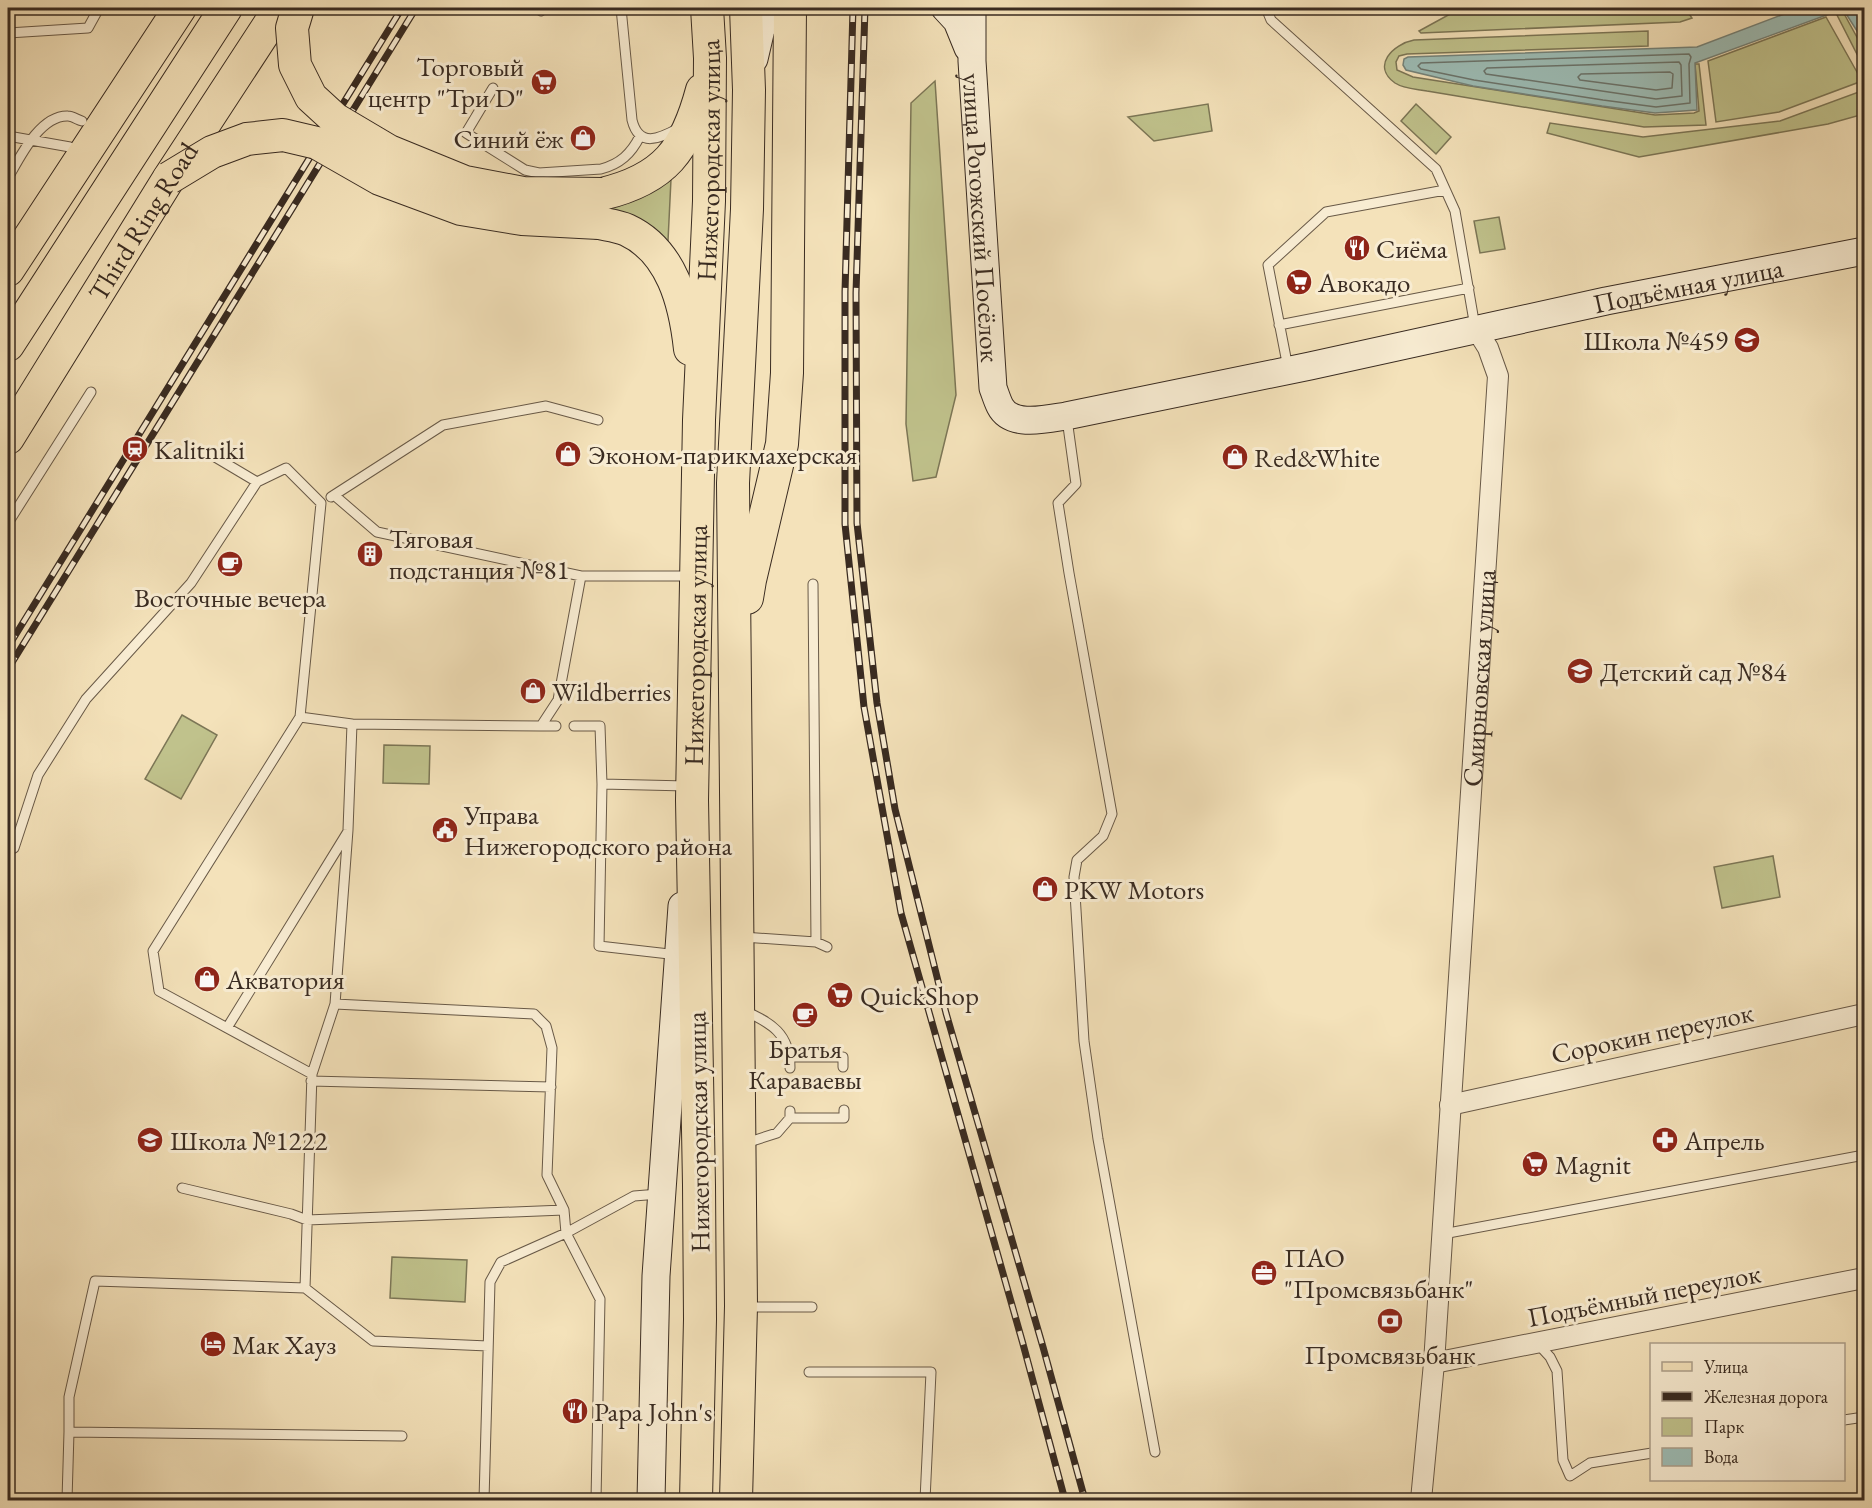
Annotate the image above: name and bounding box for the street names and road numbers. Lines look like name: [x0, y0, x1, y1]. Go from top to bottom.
street label: Нижегородская улица: [688, 38, 728, 282]
street label: улица Рогожский Посёлок: [955, 72, 1009, 363]
street label: Third Ring Road: [80, 135, 205, 307]
street label: Подъёмная улица: [1590, 250, 1786, 321]
street label: Нижегородская улица: [675, 524, 715, 766]
street label: Смирновская улица: [1454, 568, 1503, 788]
street label: Сорокин переулок: [1548, 994, 1756, 1071]
street label: Нижегородская улица: [678, 1011, 718, 1253]
street label: Подъёмный переулок: [1524, 1255, 1764, 1335]

